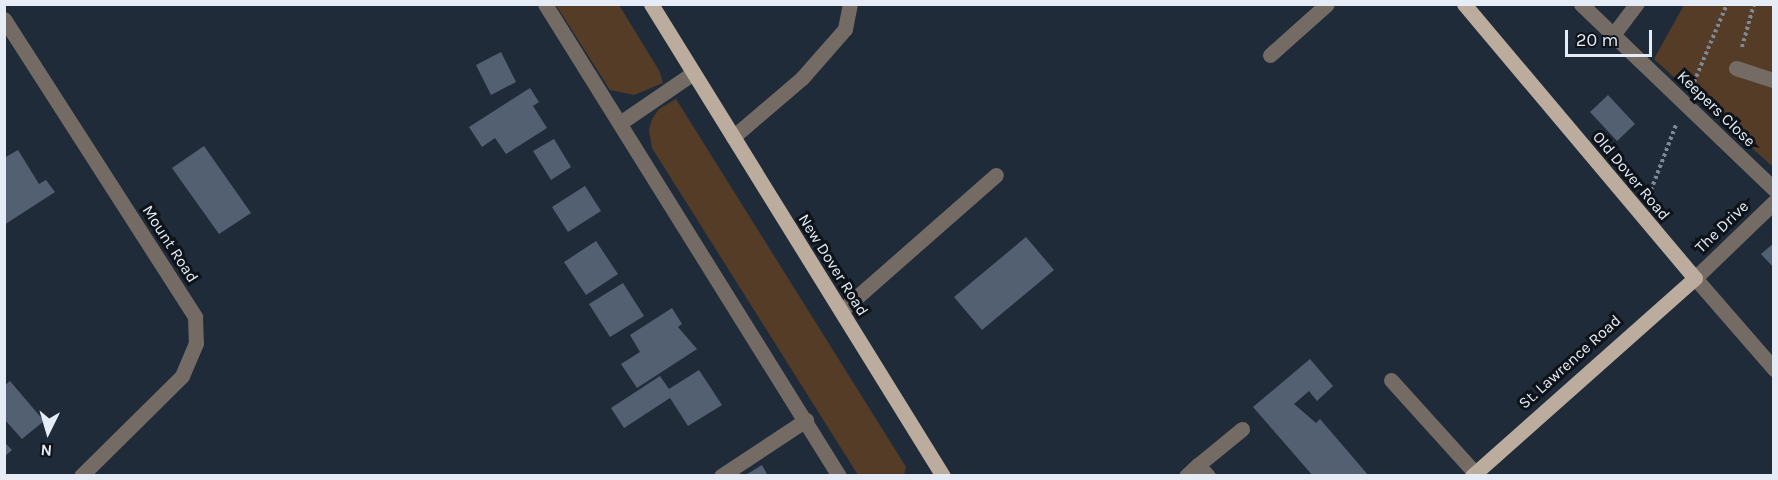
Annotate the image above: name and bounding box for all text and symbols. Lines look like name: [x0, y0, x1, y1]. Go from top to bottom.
scale bar: [1568, 18, 1655, 56]
text: 20 m: [1576, 29, 1618, 51]
street label: Keepers Close: [1673, 67, 1759, 151]
street label: Old Dover Road: [1588, 128, 1674, 224]
street label: The Drive: [1691, 197, 1753, 257]
street label: Mount Road: [138, 202, 202, 286]
street label: New Dover Road: [794, 211, 872, 319]
street label: St. Lawrence Road: [1515, 311, 1625, 413]
north arrow: [18, 402, 78, 462]
text: N: [40, 440, 53, 460]

